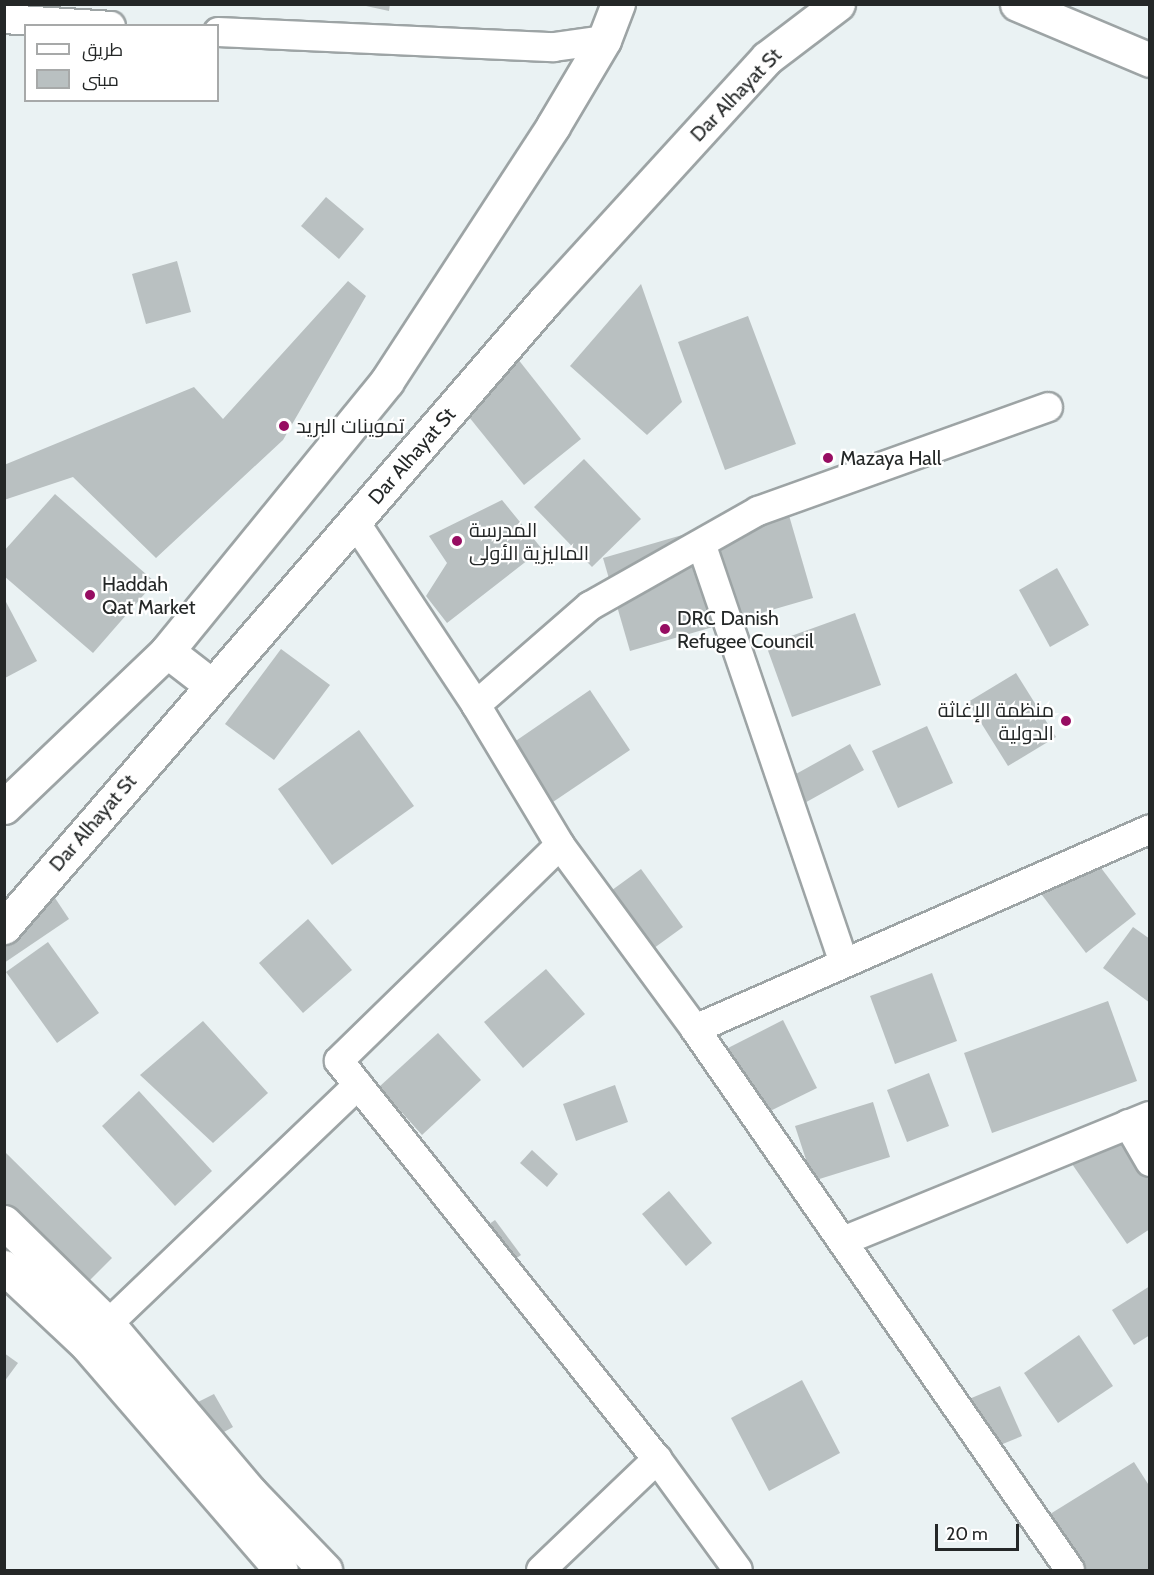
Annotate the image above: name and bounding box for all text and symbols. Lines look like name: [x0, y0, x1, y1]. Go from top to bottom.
legend: [24, 24, 219, 102]
text: طريق: [82, 39, 123, 61]
street label: Dar Alhayat St: [686, 43, 786, 147]
text: مبنى: [82, 69, 119, 91]
street label: Dar Alhayat St: [363, 403, 461, 509]
place label: تموينات البريد: [296, 414, 404, 438]
marker: تموينات البريد: [277, 419, 291, 433]
place label: Mazaya Hall: [840, 446, 941, 470]
marker: Mazaya Hall: [821, 451, 835, 465]
place label: المدرسة الماليزية الأولى: [469, 518, 589, 565]
marker: المدرسة الماليزية الأولى: [450, 534, 464, 548]
place label: Haddah Qat Market: [102, 572, 195, 619]
marker: Haddah Qat Market: [83, 588, 97, 602]
place label: DRC Danish Refugee Council: [677, 606, 814, 653]
marker: DRC Danish Refugee Council: [658, 622, 672, 636]
place label: منظمة الإغاثة الدولية: [938, 698, 1054, 745]
marker: منظمة الإغاثة الدولية: [1059, 714, 1073, 728]
street label: Dar Alhayat St: [44, 770, 142, 876]
scale bar: [938, 1512, 1022, 1550]
text: 20 m: [946, 1523, 988, 1545]

